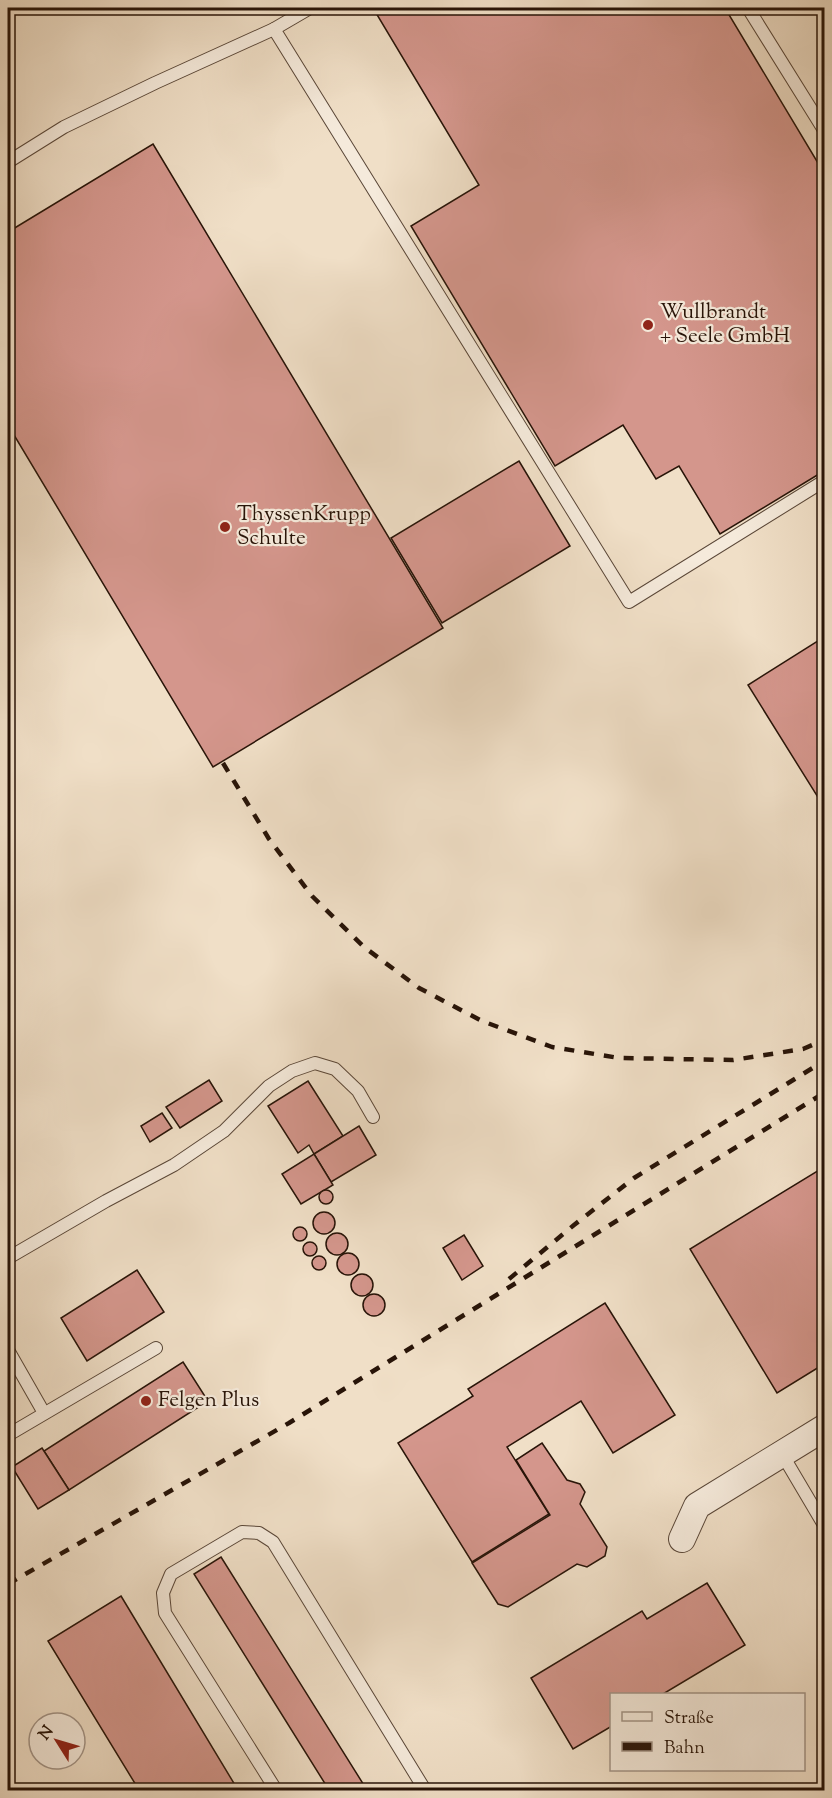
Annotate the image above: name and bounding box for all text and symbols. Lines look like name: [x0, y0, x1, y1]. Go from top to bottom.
place label: Wullbrandt + Seele GmbH: [660, 298, 790, 352]
marker: Wullbrandt + Seele GmbH: [641, 318, 655, 332]
place label: ThyssenKrupp Schulte: [237, 500, 371, 554]
marker: ThyssenKrupp Schulte: [218, 520, 232, 534]
place label: Felgen Plus: [158, 1386, 259, 1416]
marker: Felgen Plus: [139, 1394, 153, 1408]
legend: [610, 1693, 805, 1771]
text: Straße: [664, 1706, 714, 1732]
north arrow: [27, 1711, 87, 1771]
text: N: [34, 1721, 60, 1746]
text: Bahn: [664, 1736, 705, 1762]

